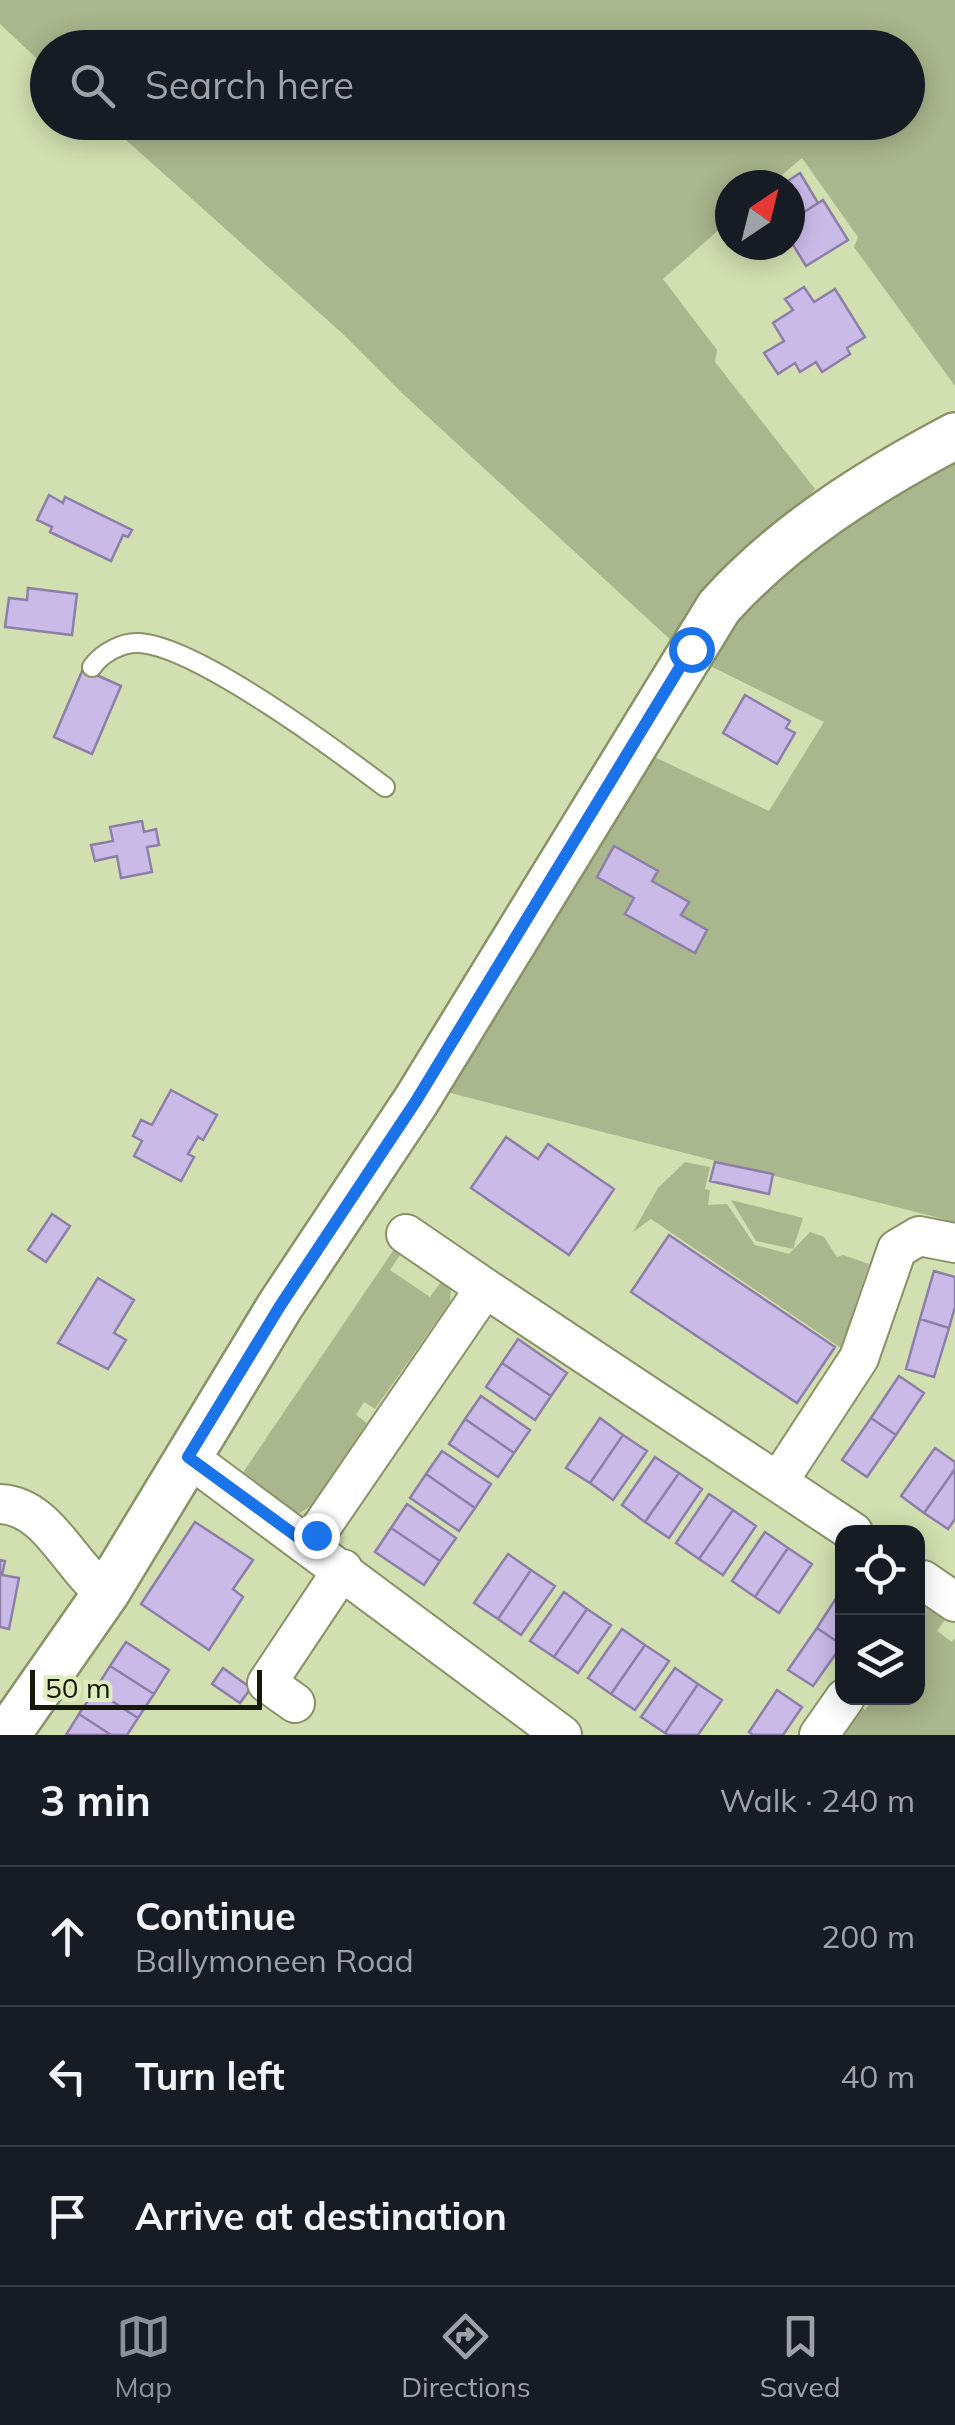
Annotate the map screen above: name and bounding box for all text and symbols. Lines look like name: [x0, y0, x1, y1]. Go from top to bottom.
search box: [30, 30, 925, 140]
icon: search: [65, 58, 120, 113]
text: Search here: [145, 61, 354, 109]
north arrow: [715, 170, 805, 260]
route start: [669, 627, 715, 673]
route end: [294, 1513, 340, 1559]
map controls: [835, 1525, 925, 1705]
button: locate: [835, 1525, 925, 1615]
button: layers: [835, 1615, 925, 1705]
scale bar: [30, 1665, 262, 1710]
text: 50 m: [45, 1670, 111, 1705]
text: 3 min: [40, 1774, 151, 1827]
text: Walk · 240 m: [720, 1780, 915, 1820]
text: Continue: [135, 1892, 296, 1940]
icon: ahead: [40, 1909, 95, 1964]
text: 200 m: [821, 1916, 915, 1956]
text: Ballymoneen Road: [135, 1940, 414, 1980]
icon: left: [40, 2049, 95, 2104]
text: Turn left: [135, 2052, 285, 2100]
text: 40 m: [840, 2056, 915, 2096]
icon: arrive: [40, 2189, 95, 2244]
text: Arrive at destination: [135, 2192, 507, 2240]
tab: Map: [115, 2309, 172, 2404]
tab: Directions: [401, 2309, 531, 2404]
tab: Saved: [760, 2309, 840, 2404]

